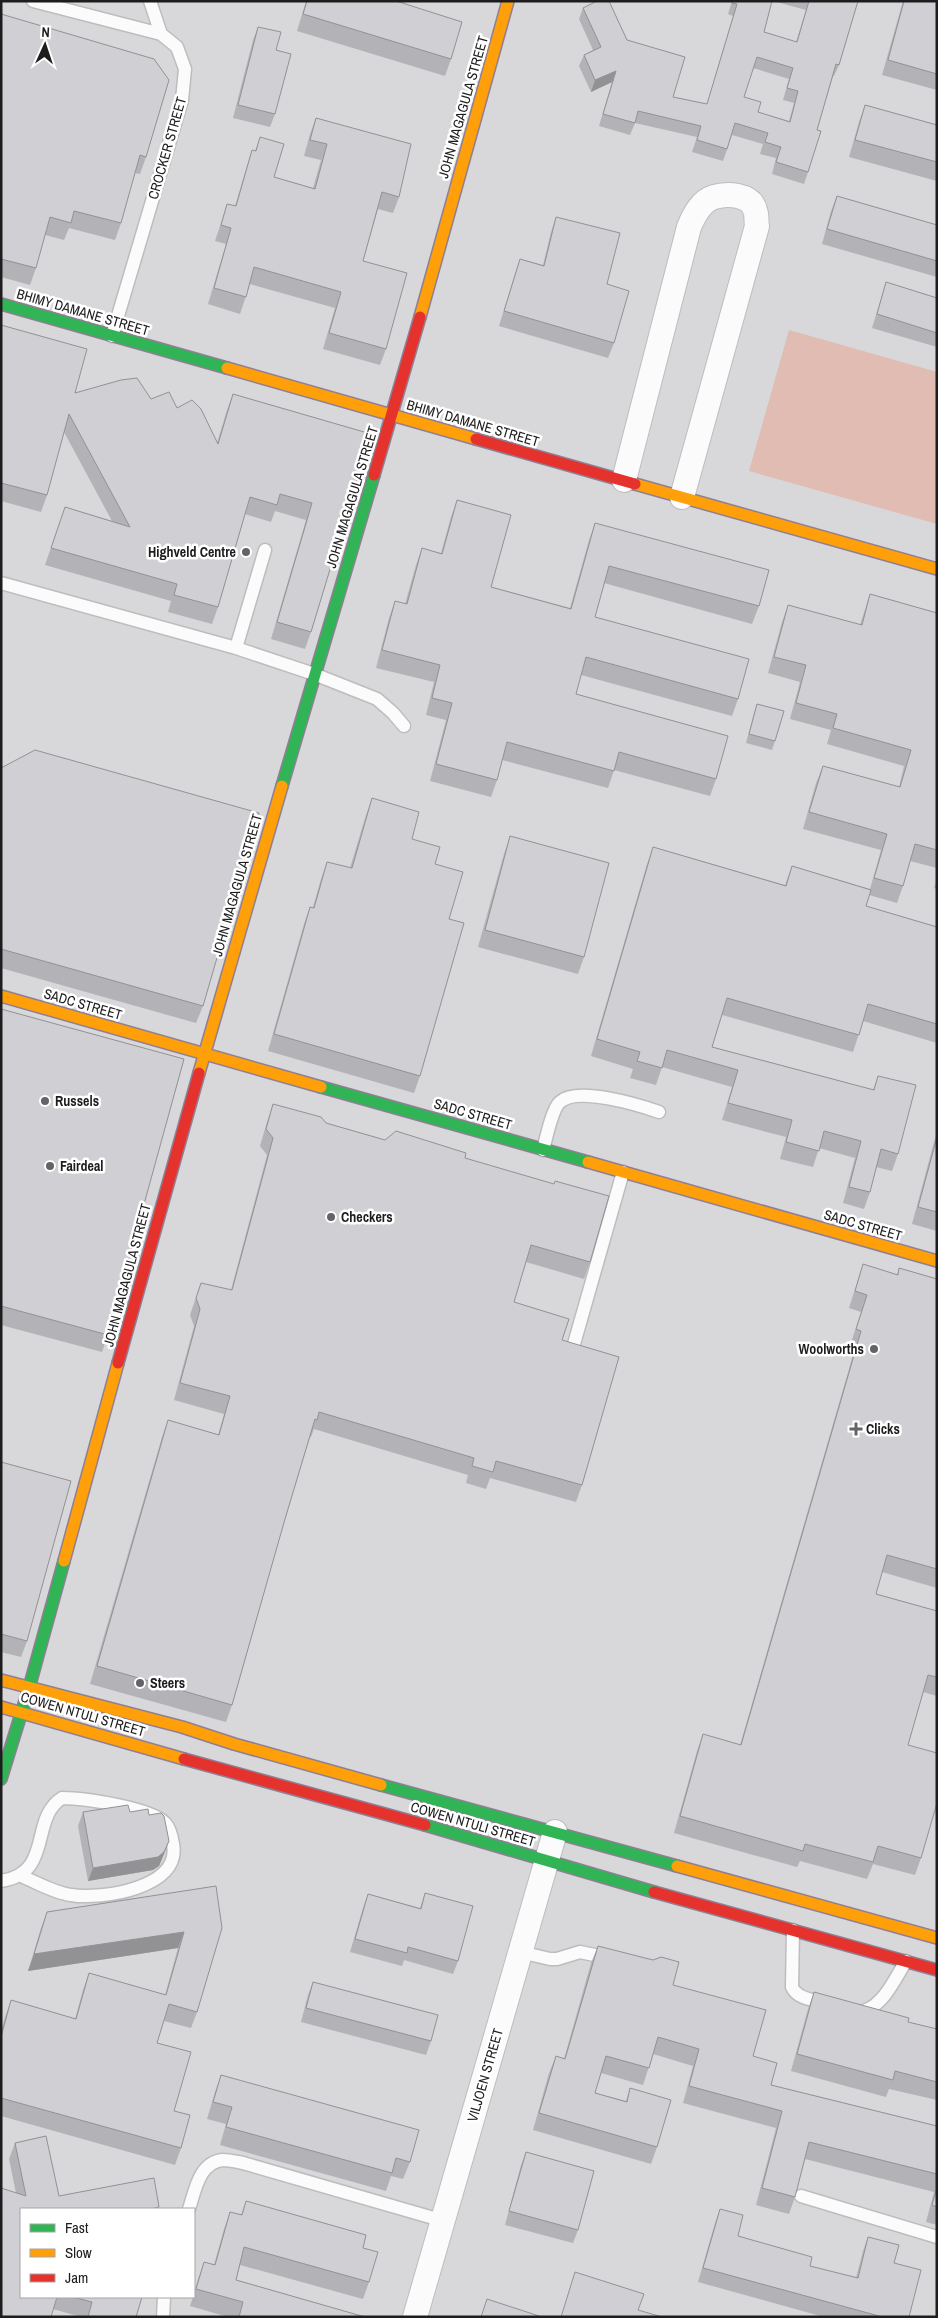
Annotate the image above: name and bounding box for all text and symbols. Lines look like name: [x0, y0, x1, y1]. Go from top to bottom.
north arrow: [20, 20, 70, 70]
text: N: [41, 23, 50, 41]
street label: JOHN MAGAGULA STREET: [434, 34, 492, 180]
street label: CROCKER STREET: [144, 95, 190, 201]
street label: BHIMY DAMANE STREET: [15, 284, 151, 340]
street label: BHIMY DAMANE STREET: [405, 395, 541, 451]
street label: JOHN MAGAGULA STREET: [322, 424, 382, 570]
place label: Highveld Centre: [148, 543, 236, 561]
marker: Highveld Centre: [240, 546, 252, 558]
street label: JOHN MAGAGULA STREET: [208, 812, 266, 958]
street label: SADC STREET: [42, 984, 124, 1024]
place label: Russels: [55, 1092, 99, 1110]
street label: SADC STREET: [432, 1094, 514, 1134]
marker: Russels: [39, 1095, 51, 1107]
place label: Fairdeal: [60, 1157, 103, 1175]
marker: Fairdeal: [44, 1160, 56, 1172]
street label: JOHN MAGAGULA STREET: [99, 1201, 155, 1349]
street label: SADC STREET: [822, 1205, 904, 1245]
place label: Checkers: [341, 1208, 393, 1226]
marker: Checkers: [325, 1211, 337, 1223]
place label: Woolworths: [799, 1340, 864, 1358]
marker: Woolworths: [868, 1343, 880, 1355]
place label: Clicks: [866, 1420, 900, 1438]
marker: Clicks: [850, 1423, 862, 1435]
place label: Steers: [150, 1674, 185, 1692]
marker: Steers: [134, 1677, 146, 1689]
street label: COWEN NTULI STREET: [19, 1688, 147, 1740]
street label: COWEN NTULI STREET: [409, 1798, 537, 1850]
street label: VILJOEN STREET: [463, 2026, 507, 2124]
legend: [20, 2208, 195, 2298]
text: Fast: [65, 2217, 89, 2238]
text: Slow: [65, 2242, 92, 2263]
text: Jam: [65, 2267, 88, 2288]

